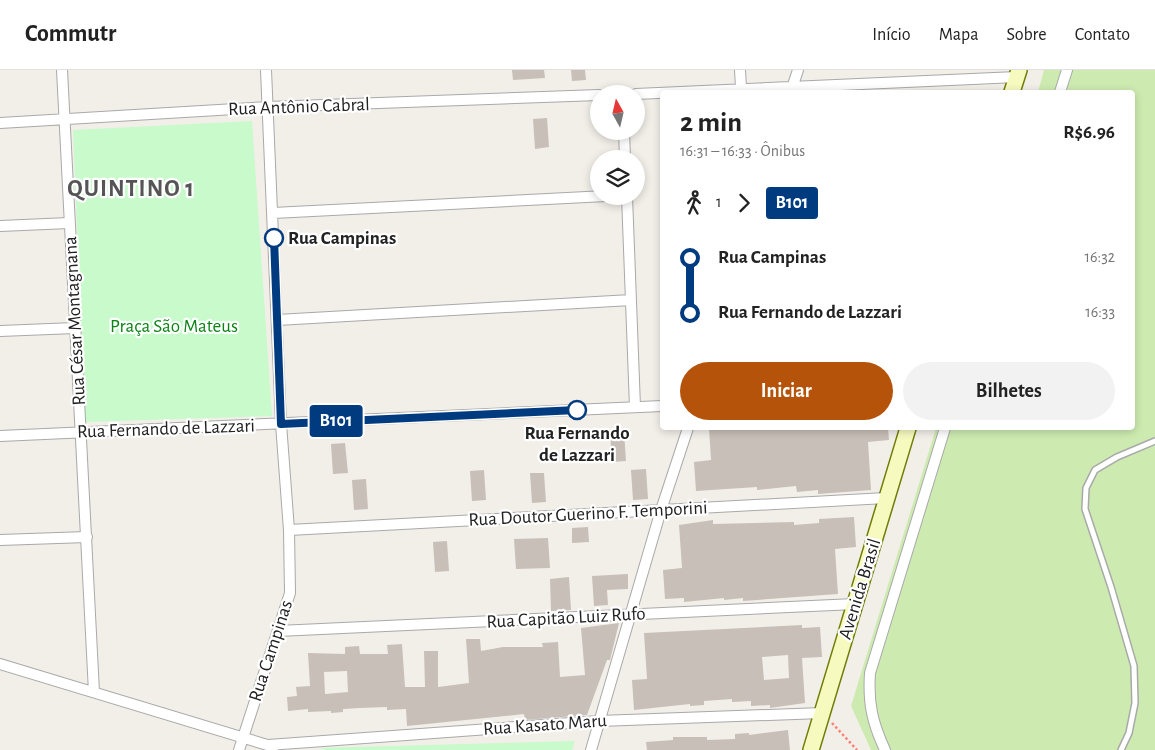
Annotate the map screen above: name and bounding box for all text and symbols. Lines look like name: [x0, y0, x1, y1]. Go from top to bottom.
text: Commutr: [25, 22, 116, 46]
text: Início: [872, 26, 911, 44]
text: Mapa: [939, 26, 979, 44]
text: Sobre: [1007, 26, 1047, 44]
text: Contato: [1075, 26, 1130, 44]
north arrow: [590, 85, 645, 140]
map controls: [590, 85, 645, 205]
street label: Rua Antônio Cabral: [228, 95, 370, 119]
text: 2 min: [680, 109, 742, 137]
text: R$6.96: [1063, 123, 1115, 142]
text: 16:31 – 16:33 · Ônibus: [680, 143, 805, 159]
button: layers: [590, 150, 645, 205]
district label: QUINTINO 1: [67, 177, 195, 201]
icon: walk: [680, 189, 708, 217]
icon: forward: [730, 189, 758, 217]
text: 1: [716, 194, 722, 210]
text: B101: [776, 194, 808, 212]
marker: Rua Campinas: [264, 228, 284, 248]
place label: Rua Campinas: [288, 229, 396, 248]
street label: Rua César Montagnana: [61, 236, 89, 406]
text: Rua Campinas: [718, 248, 826, 267]
text: 16:32: [1084, 249, 1115, 265]
text: Rua Fernando de Lazzari: [718, 303, 902, 322]
text: 16:33: [1085, 304, 1115, 320]
park label: Praça São Mateus: [110, 317, 238, 336]
button: Iniciar: [680, 362, 893, 420]
button: Bilhetes: [903, 362, 1115, 420]
marker: Rua Fernando de Lazzari: [567, 400, 587, 420]
line badge: B101: [301, 405, 371, 437]
text: B101: [320, 412, 352, 430]
street label: Rua Fernando de Lazzari: [77, 416, 255, 442]
place label: Rua Fernando de Lazzari: [524, 424, 630, 465]
street label: Rua Doutor Guerino F. Temporini: [468, 498, 708, 530]
street label: Avenida Brasil: [836, 536, 884, 642]
street label: Rua Campinas: [246, 598, 296, 704]
street label: Rua Capitão Luiz Rufo: [486, 604, 646, 632]
street label: Rua Kasato Maru: [482, 711, 608, 739]

